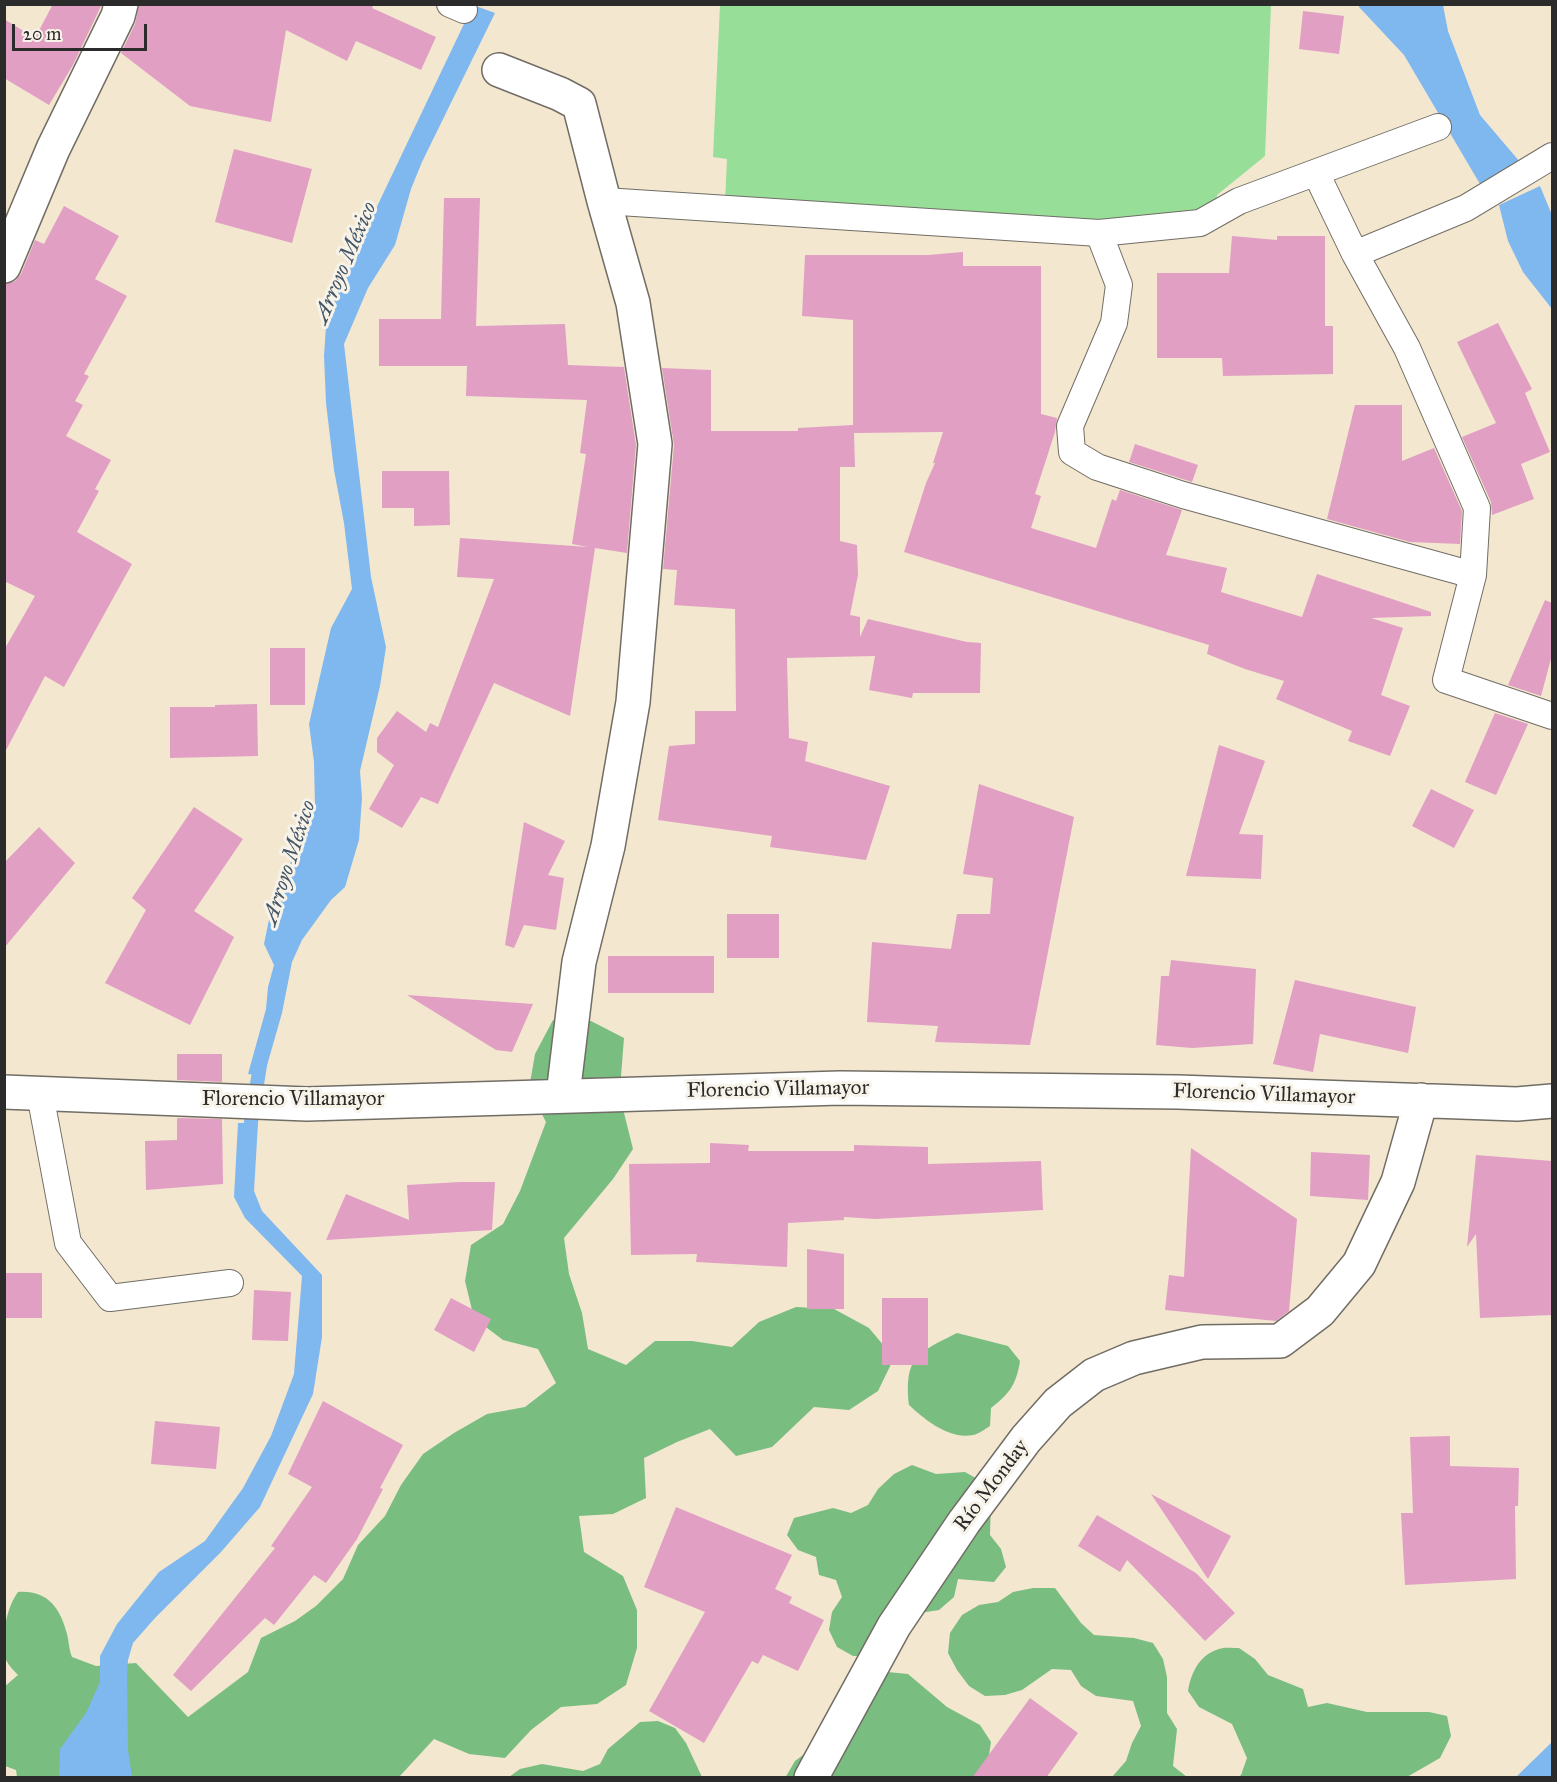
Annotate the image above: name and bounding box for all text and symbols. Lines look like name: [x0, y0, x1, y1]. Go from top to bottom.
scale bar: [15, 12, 150, 50]
text: 20 m: [23, 23, 61, 45]
water label: Arroyo México: [309, 198, 383, 328]
water label: Arroyo México: [257, 797, 323, 929]
street label: Florencio Villamayor: [686, 1076, 870, 1104]
street label: Florencio Villamayor: [1172, 1079, 1356, 1111]
street label: Florencio Villamayor: [202, 1087, 384, 1113]
street label: Río Monday: [949, 1435, 1035, 1537]

